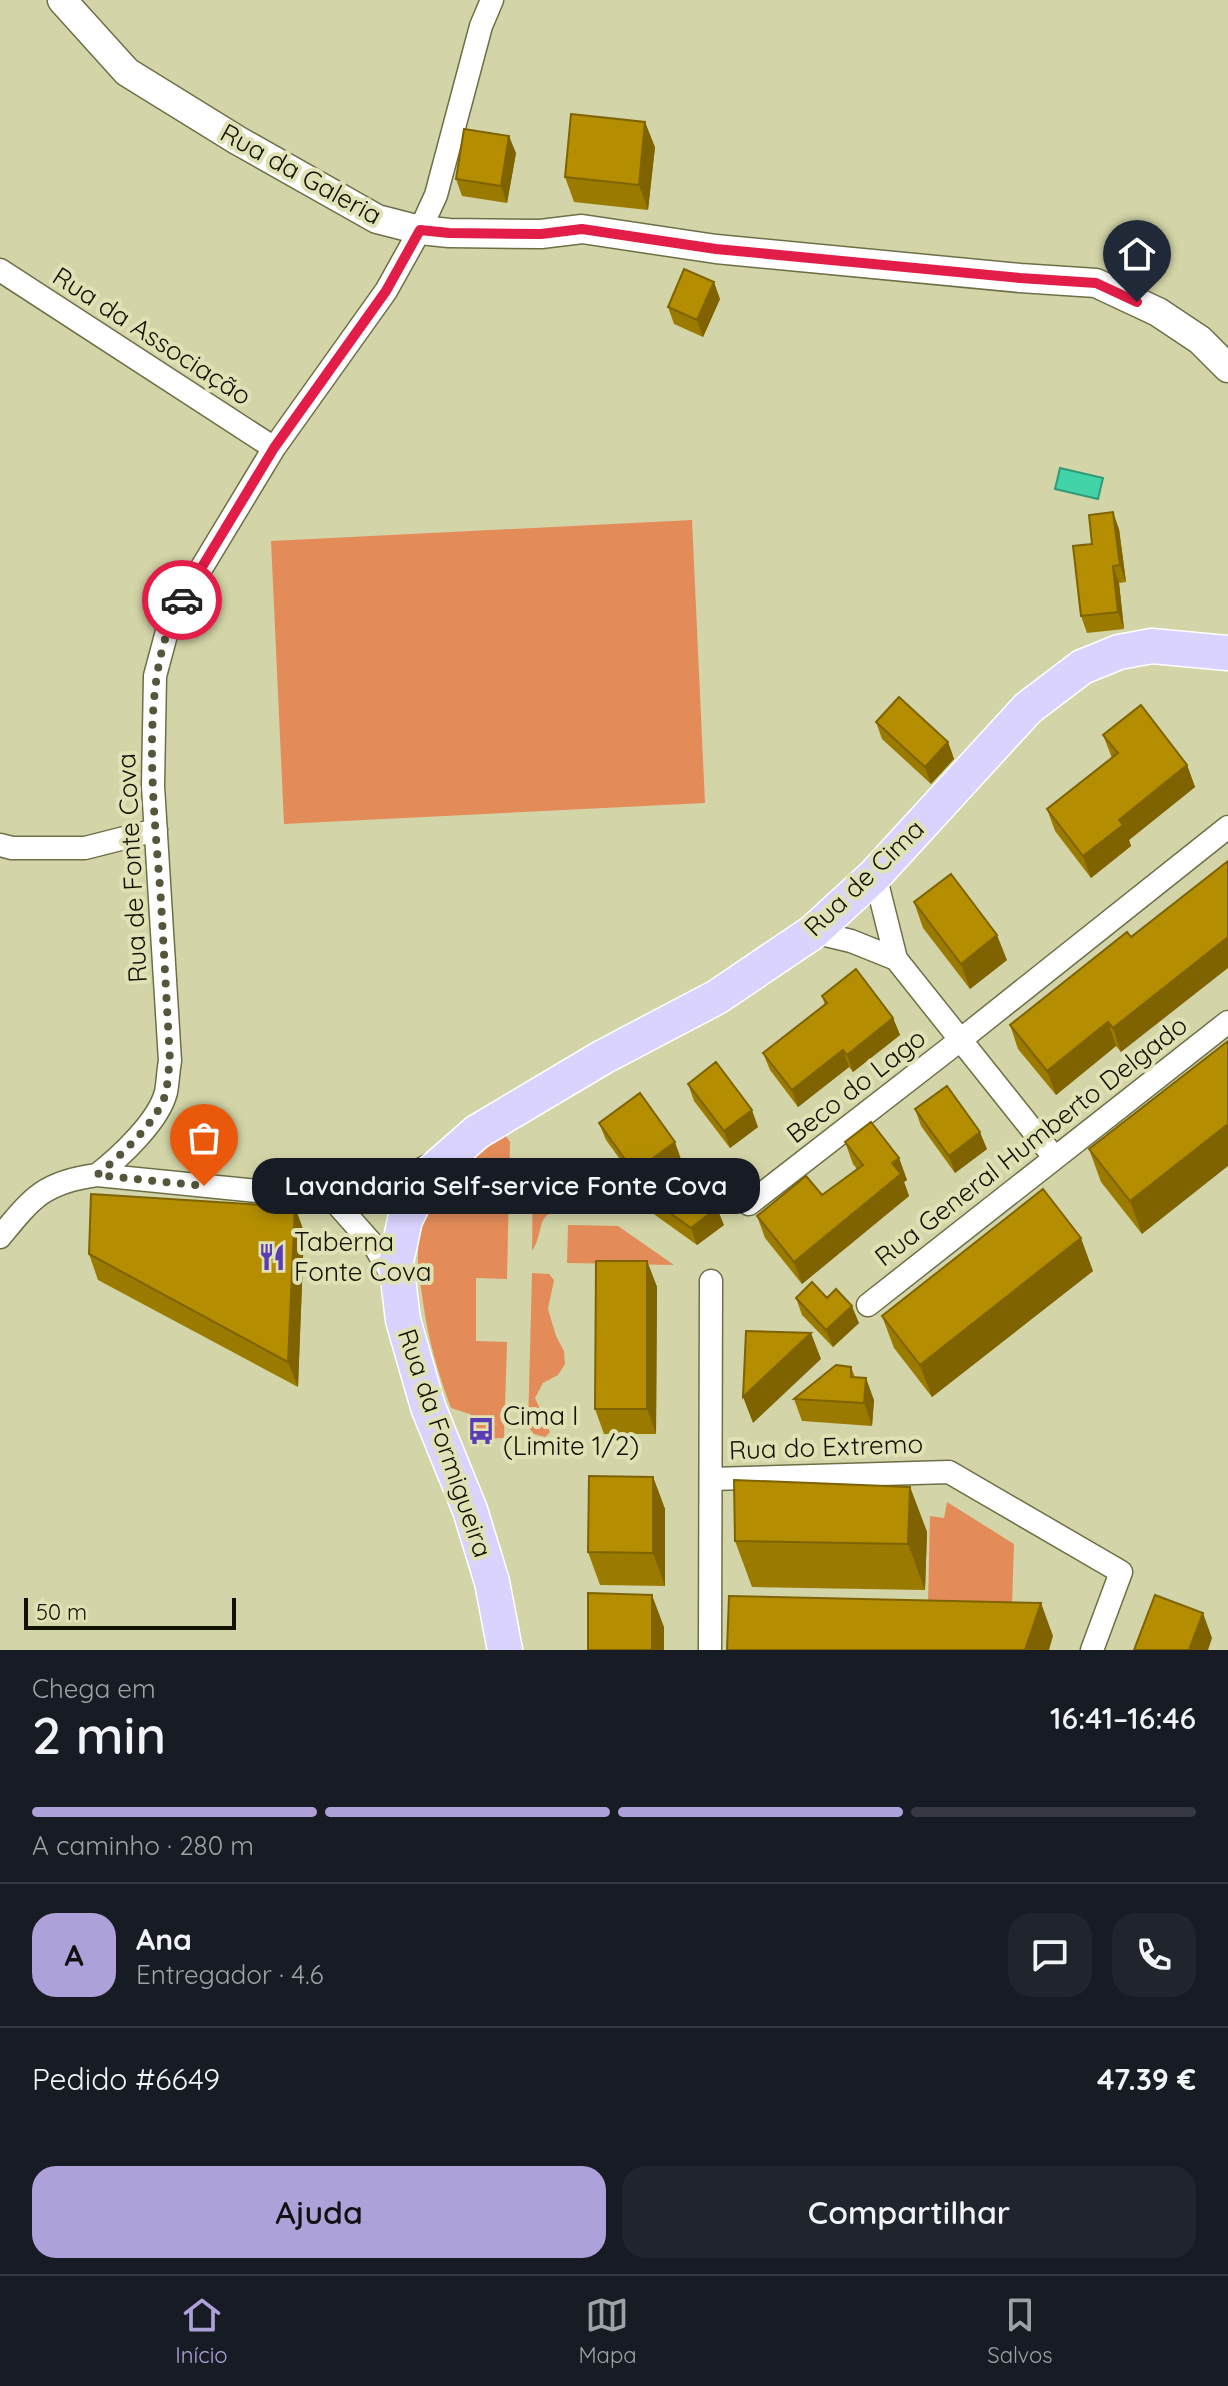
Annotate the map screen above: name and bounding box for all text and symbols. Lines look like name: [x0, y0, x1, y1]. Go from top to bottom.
street label: Rua da Galeria: [215, 116, 388, 231]
pin: [1103, 220, 1171, 302]
icon: home: [1115, 232, 1159, 276]
street label: Rua da Associação: [47, 259, 258, 412]
courier: [142, 560, 222, 640]
icon: car: [160, 578, 204, 622]
street label: Rua de Fonte Cova: [109, 752, 154, 984]
street label: Rua de Cima: [797, 812, 931, 943]
street label: Rua General Humberto Delgado: [868, 1008, 1194, 1273]
street label: Beco do Lago: [780, 1021, 932, 1150]
pin: [170, 1104, 238, 1186]
icon: bag: [182, 1116, 226, 1160]
callout: Lavandaria Self-service Fonte Cova: [252, 1158, 760, 1214]
text: Lavandaria Self-service Fonte Cova: [284, 1169, 728, 1202]
place label: Taberna Fonte Cova: [294, 1225, 432, 1288]
restaurant icon: Taberna Fonte Cova: [257, 1242, 287, 1272]
street label: Rua da Formigueira: [391, 1324, 500, 1561]
place label: Cima I (Limite 1/2): [503, 1399, 639, 1462]
bus stop icon: Cima I (Limite 1/2): [466, 1416, 496, 1446]
street label: Rua do Extremo: [728, 1427, 924, 1466]
scale bar: [24, 1594, 236, 1630]
text: 50 m: [36, 1598, 87, 1626]
text: Chega em: [32, 1672, 156, 1705]
text: 16:41–16:46: [1050, 1699, 1196, 1737]
text: 2 min: [32, 1702, 166, 1767]
text: A caminho · 280 m: [32, 1829, 254, 1862]
button: chat: [1008, 1913, 1092, 1997]
button: phone: [1112, 1913, 1196, 1997]
text: Ana: [136, 1920, 192, 1958]
text: A: [64, 1936, 84, 1974]
text: Entregador · 4.6: [136, 1958, 324, 1991]
text: Pedido #6649: [32, 2060, 220, 2098]
text: 47.39 €: [1097, 2060, 1196, 2098]
button: Ajuda: [32, 2166, 606, 2258]
button: Compartilhar: [622, 2166, 1196, 2258]
tab: Início: [175, 2293, 228, 2369]
tab: Mapa: [578, 2293, 637, 2369]
tab: Salvos: [987, 2293, 1053, 2369]

